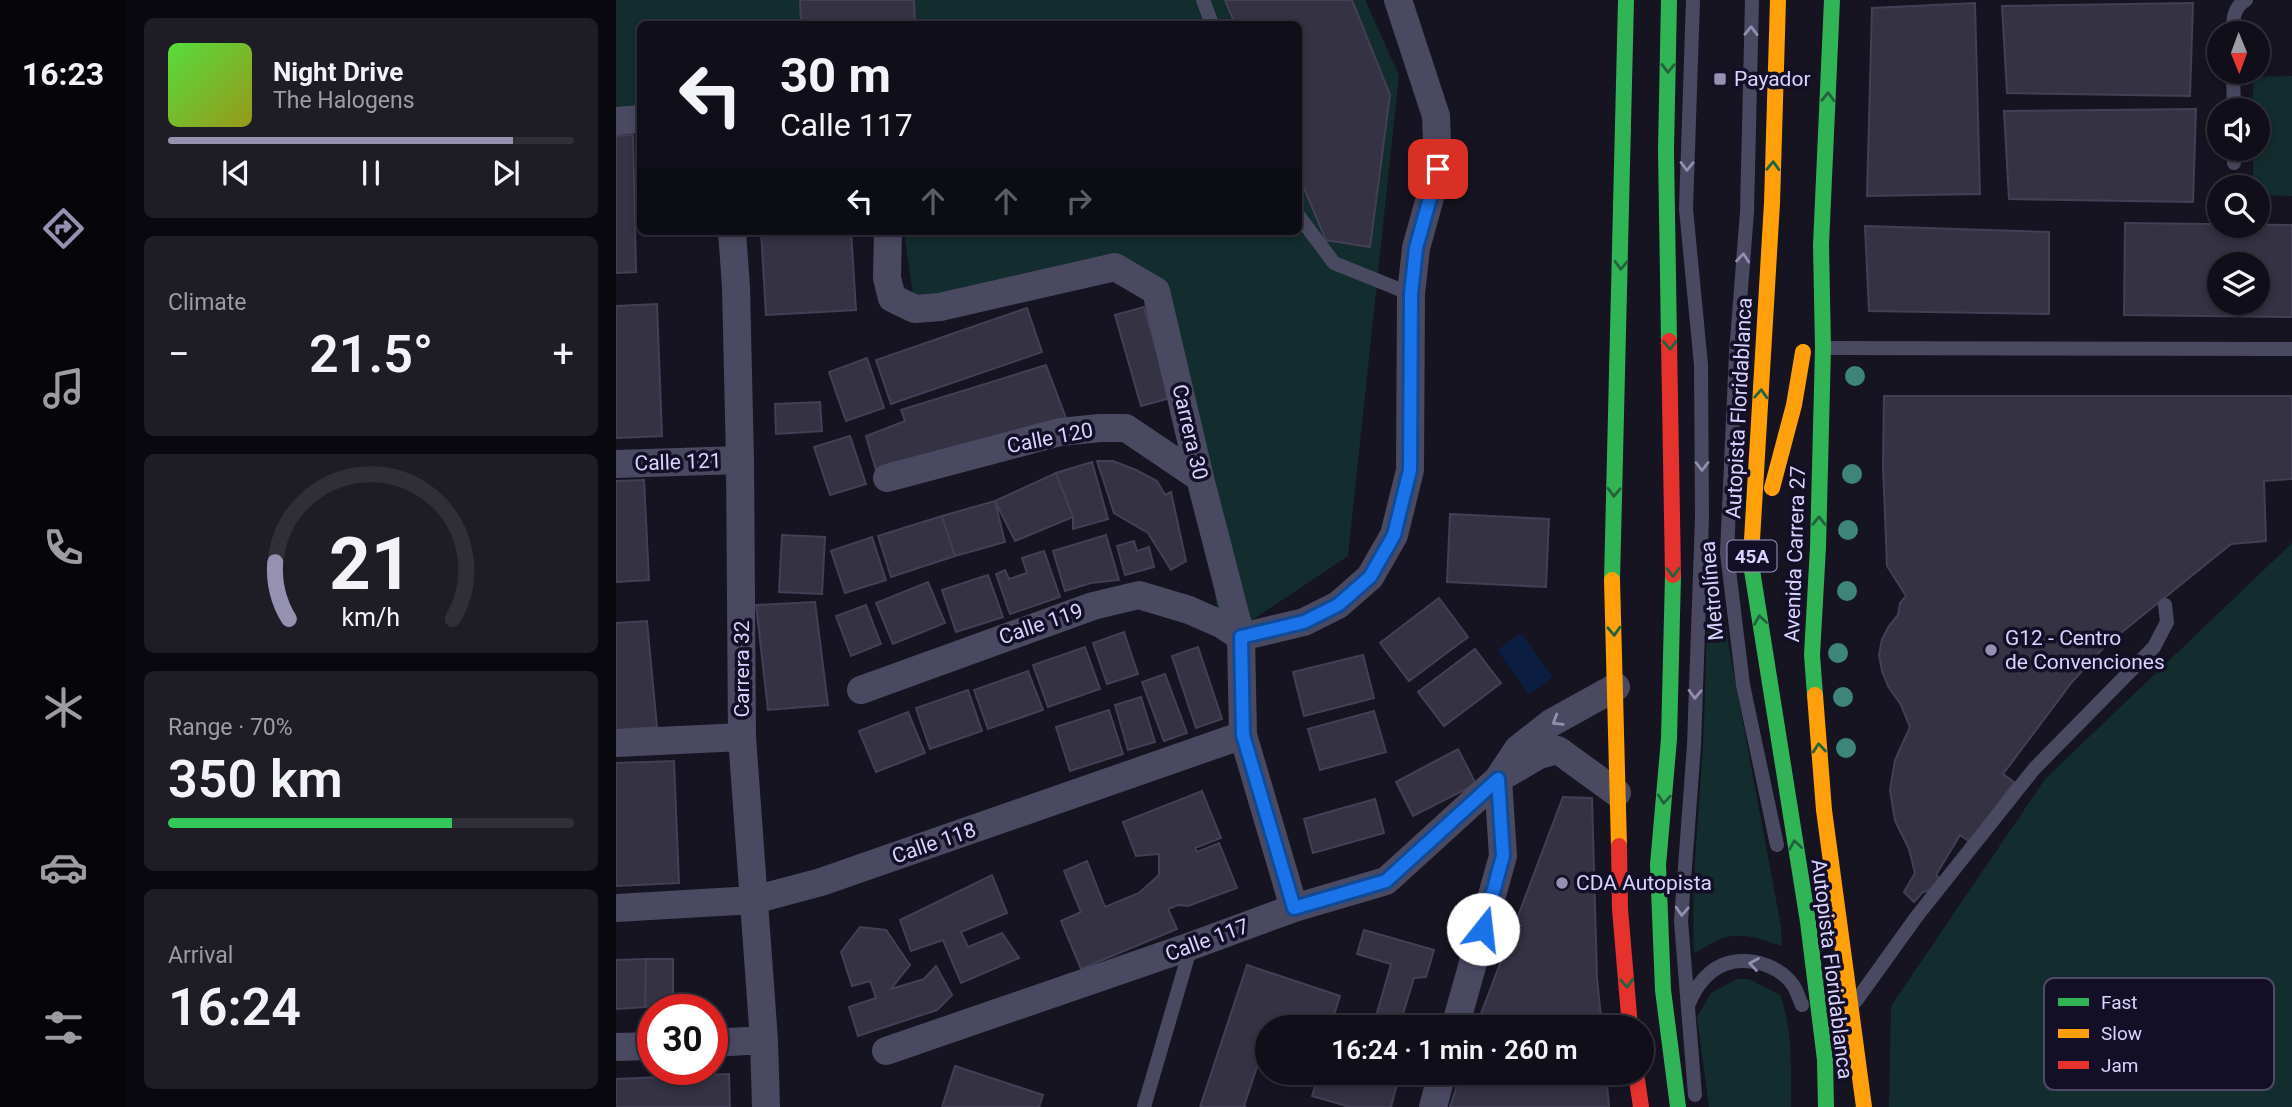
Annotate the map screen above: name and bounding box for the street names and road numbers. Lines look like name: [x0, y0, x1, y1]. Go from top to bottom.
street label: Autopista Floridablanca: [1721, 297, 1757, 519]
street label: Carrera 30: [1167, 382, 1213, 482]
street label: Calle 120: [1005, 418, 1095, 458]
street label: Calle 121: [634, 448, 722, 476]
street label: Avenida Carrera 27: [1780, 465, 1810, 643]
street label: Metrolínea: [1696, 540, 1728, 642]
road number: 45A: [1728, 540, 1776, 572]
street label: Calle 119: [996, 598, 1086, 650]
street label: Carrera 32: [730, 620, 754, 718]
street label: Calle 118: [889, 817, 979, 869]
street label: Autopista Floridablanca: [1807, 858, 1857, 1080]
street label: Calle 117: [1162, 914, 1252, 966]

